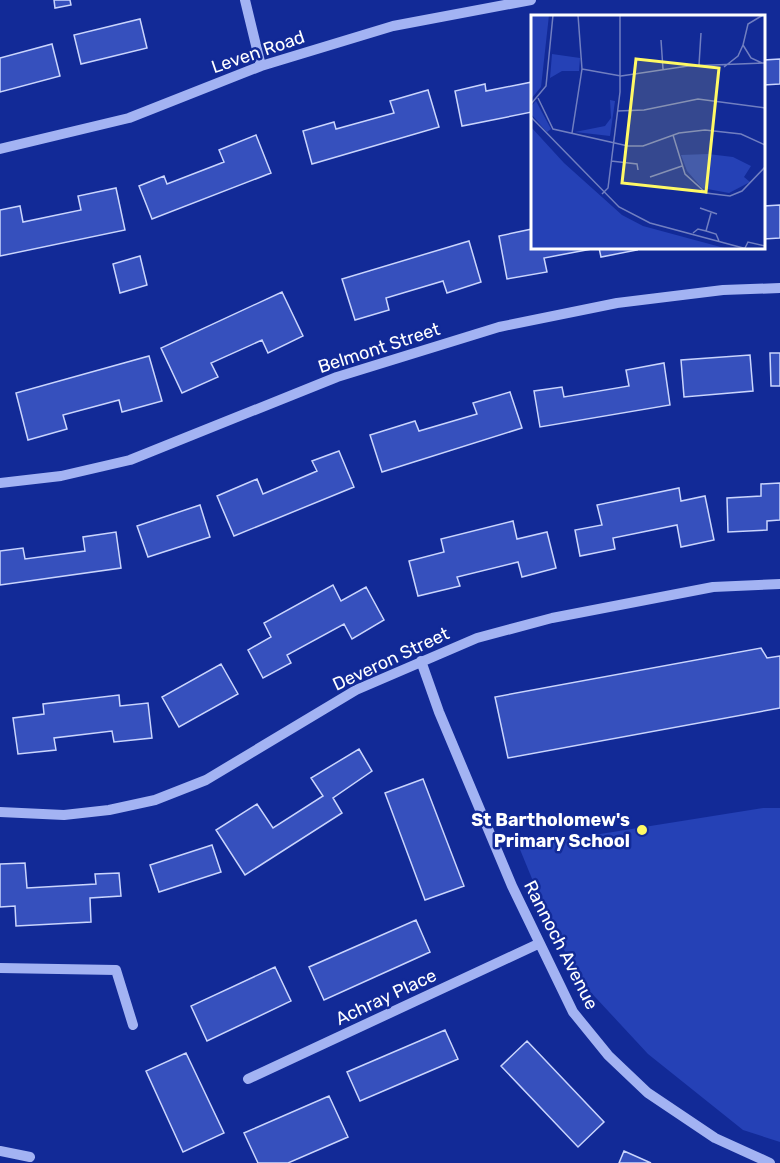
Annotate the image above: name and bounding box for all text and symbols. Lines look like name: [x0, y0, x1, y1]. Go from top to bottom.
inset map: [531, 15, 765, 249]
street label: Leven Road: [208, 26, 308, 78]
street label: Belmont Street: [315, 318, 443, 378]
street label: Deveron Street: [329, 622, 453, 696]
place label: St Bartholomew's Primary School: [471, 809, 630, 852]
marker: St Bartholomew's Primary School: [635, 823, 649, 837]
street label: Rannoch Avenue: [519, 877, 603, 1013]
street label: Achray Place: [332, 964, 440, 1030]

